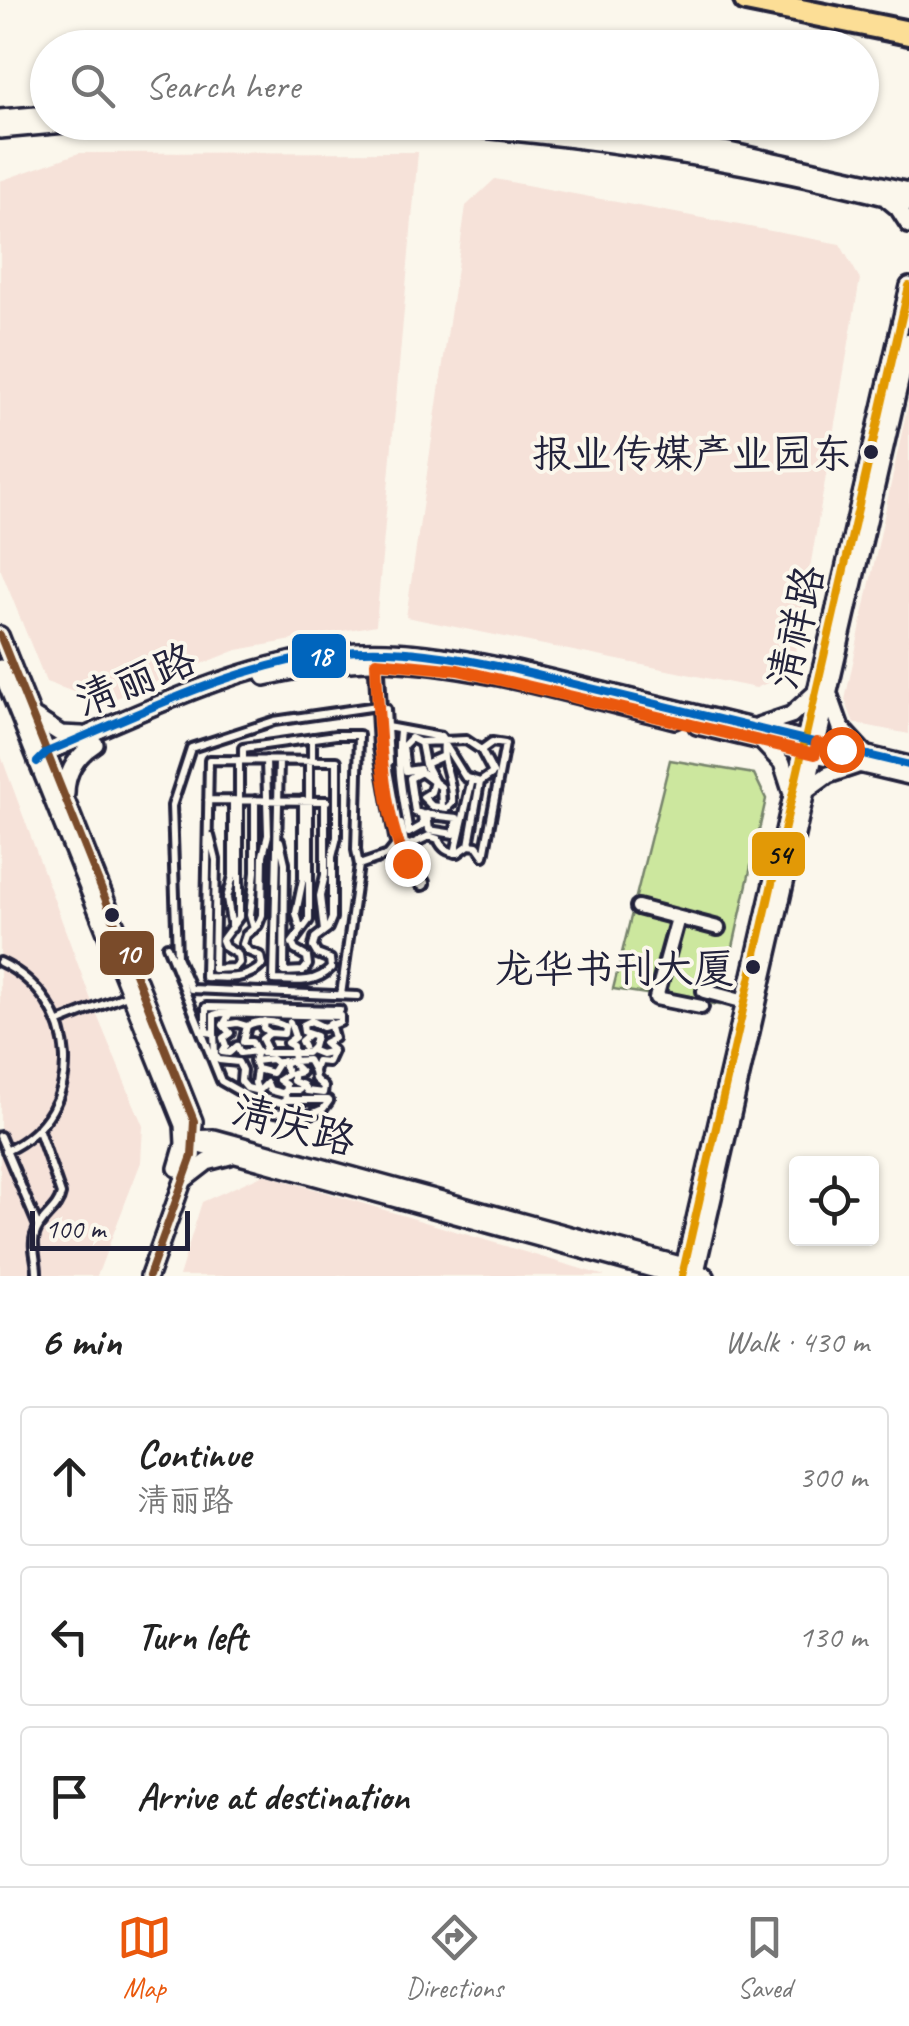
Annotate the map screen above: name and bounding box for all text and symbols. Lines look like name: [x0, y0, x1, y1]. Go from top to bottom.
search box: [30, 30, 879, 140]
icon: search: [65, 58, 120, 113]
text: Search here: [145, 62, 300, 109]
place label: 报业传媒产业园东: [532, 429, 852, 479]
marker: 报业传媒产业园东: [861, 442, 881, 462]
street label: 清祥路: [756, 560, 836, 695]
street label: 清丽路: [67, 632, 204, 729]
line badge: 18: [290, 632, 348, 680]
text: 18: [306, 638, 335, 673]
route start: [819, 727, 865, 773]
line badge: 54: [750, 830, 807, 878]
text: 54: [767, 837, 795, 872]
route end: [385, 841, 431, 887]
unlabelled marker: [102, 905, 122, 925]
line badge: 10: [98, 929, 156, 977]
text: 10: [114, 936, 143, 971]
place label: 龙华书刊大厦: [494, 944, 734, 994]
marker: 龙华书刊大厦: [743, 957, 763, 977]
street label: 清庆路: [226, 1084, 361, 1167]
map controls: [789, 1156, 879, 1246]
button: locate: [789, 1156, 879, 1246]
scale bar: [30, 1206, 190, 1250]
text: 100 m: [45, 1211, 105, 1246]
text: 6 min: [40, 1315, 121, 1368]
text: Walk · 430 m: [725, 1321, 869, 1362]
text: Continue: [137, 1431, 251, 1478]
icon: ahead: [42, 1449, 97, 1504]
text: 300 m: [798, 1456, 867, 1497]
text: 清丽路: [137, 1480, 233, 1521]
icon: left: [42, 1609, 97, 1664]
text: Turn left: [137, 1613, 247, 1660]
text: 130 m: [798, 1616, 867, 1657]
icon: arrive: [42, 1769, 97, 1824]
text: Arrive at destination: [137, 1773, 409, 1820]
tab: Map: [117, 1910, 172, 2005]
tab: Directions: [406, 1910, 503, 2005]
tab: Saved: [737, 1910, 792, 2005]

